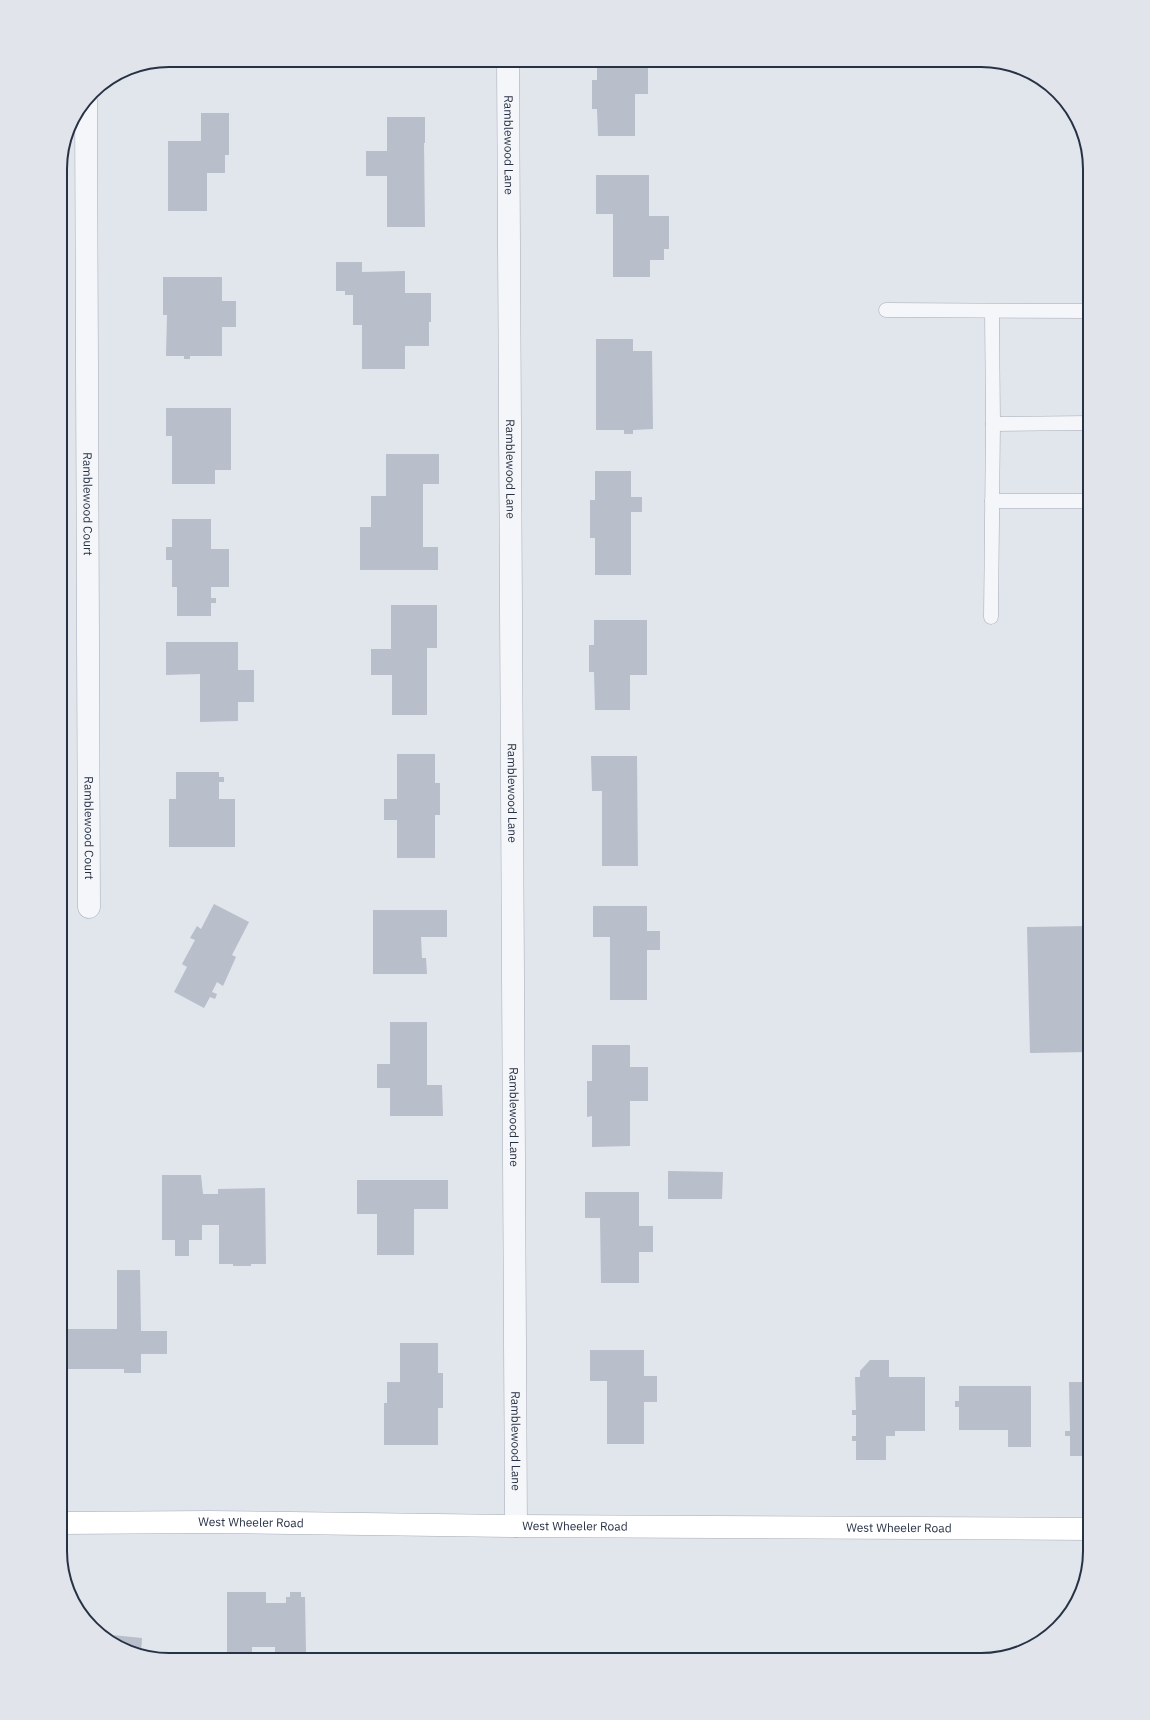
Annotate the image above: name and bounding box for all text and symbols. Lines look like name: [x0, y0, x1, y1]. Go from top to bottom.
street label: Ramblewood Lane: [501, 95, 517, 195]
street label: Ramblewood Lane: [503, 419, 519, 519]
street label: Ramblewood Court: [80, 452, 96, 556]
street label: Ramblewood Lane: [505, 743, 520, 843]
street label: Ramblewood Court: [82, 776, 97, 880]
street label: Ramblewood Lane: [506, 1067, 522, 1167]
street label: Ramblewood Lane: [508, 1391, 524, 1491]
street label: West Wheeler Road: [198, 1514, 304, 1530]
street label: West Wheeler Road: [522, 1518, 628, 1534]
street label: West Wheeler Road: [846, 1520, 952, 1535]

